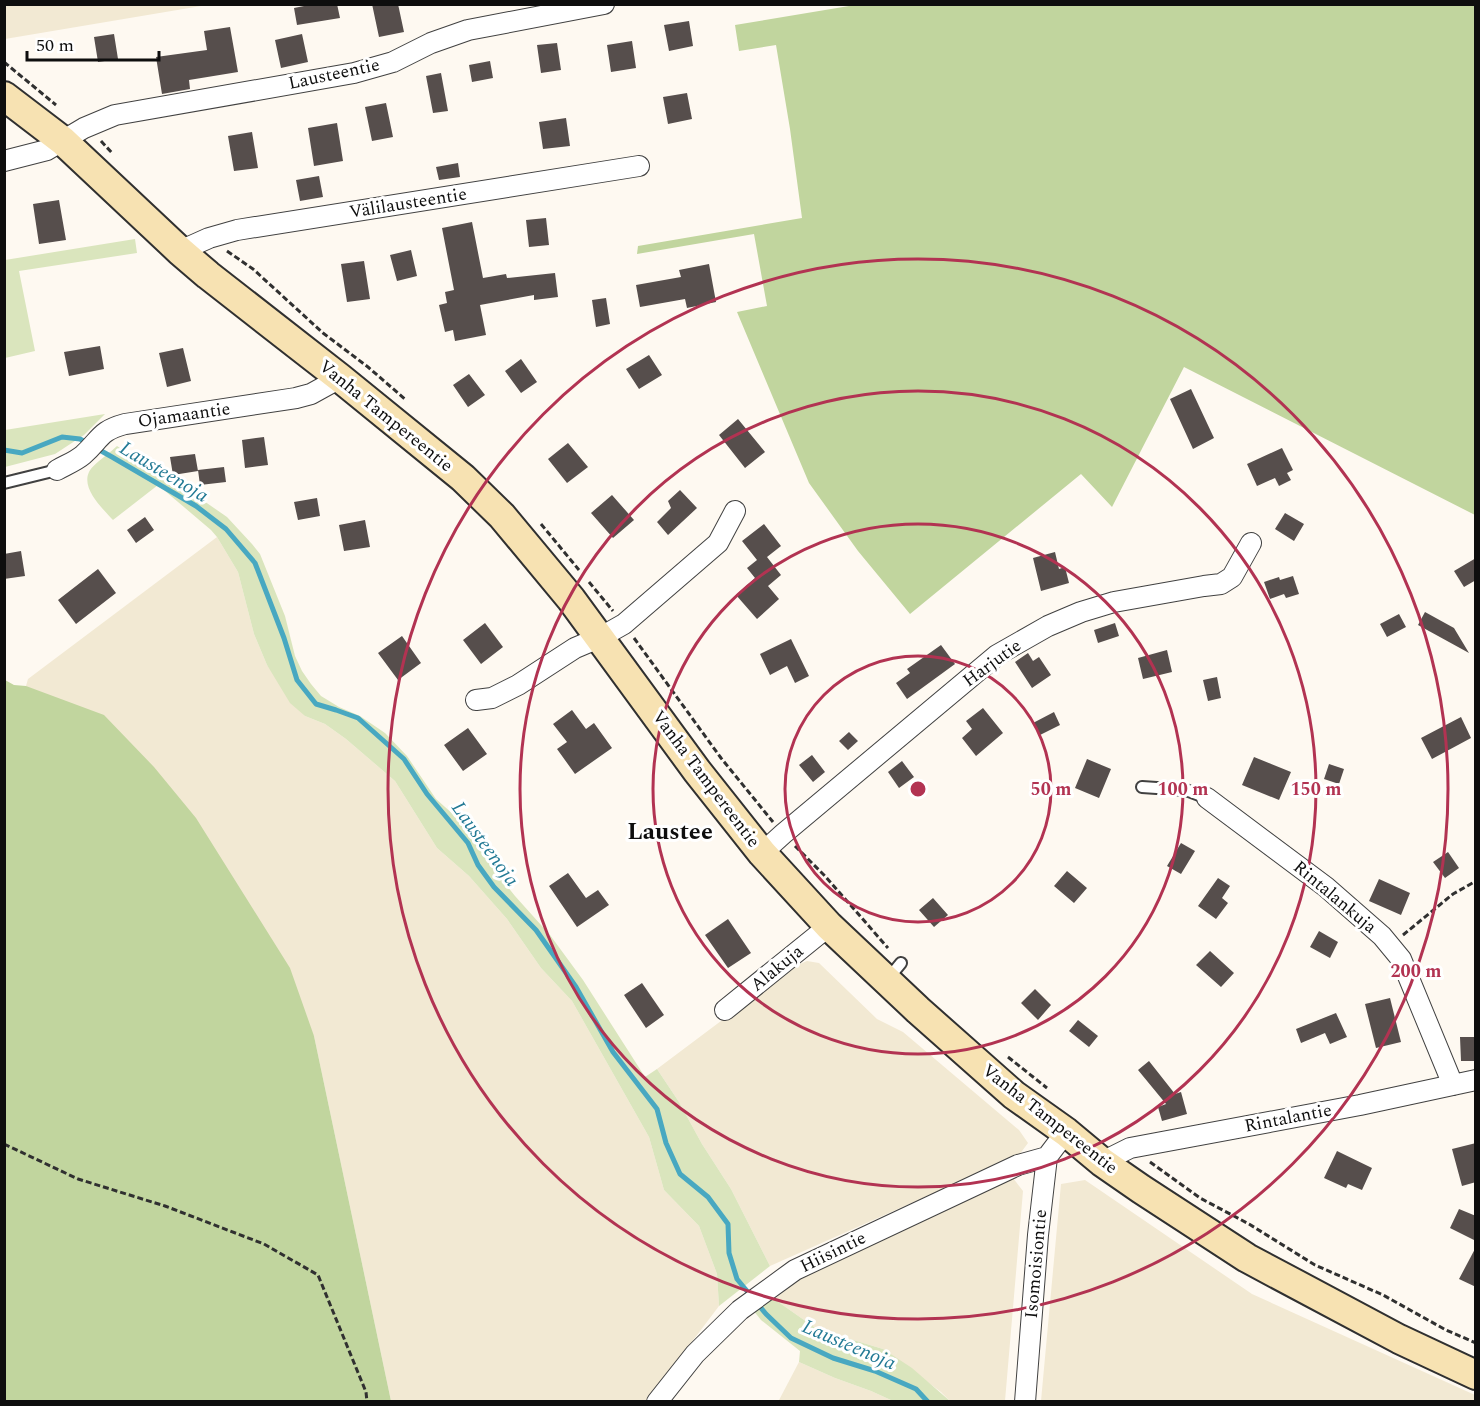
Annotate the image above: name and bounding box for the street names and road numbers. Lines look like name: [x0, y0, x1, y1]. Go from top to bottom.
street label: Lausteentie: [286, 51, 382, 97]
street label: Välilausteentie: [347, 180, 469, 226]
street label: Vanha Tampereentie: [313, 353, 459, 479]
street label: Ojamaantie: [136, 395, 232, 435]
street label: Harjutie: [957, 632, 1027, 694]
street label: Vanha Tampereentie: [645, 705, 767, 853]
street label: Rintalankuja: [1287, 854, 1383, 940]
street label: Alakuja: [745, 938, 810, 998]
street label: Vanha Tampereentie: [976, 1057, 1124, 1181]
street label: Rintalantie: [1242, 1096, 1334, 1140]
street label: Isomoisiontie: [1018, 1208, 1054, 1320]
street label: Hiisintie: [795, 1224, 871, 1280]

